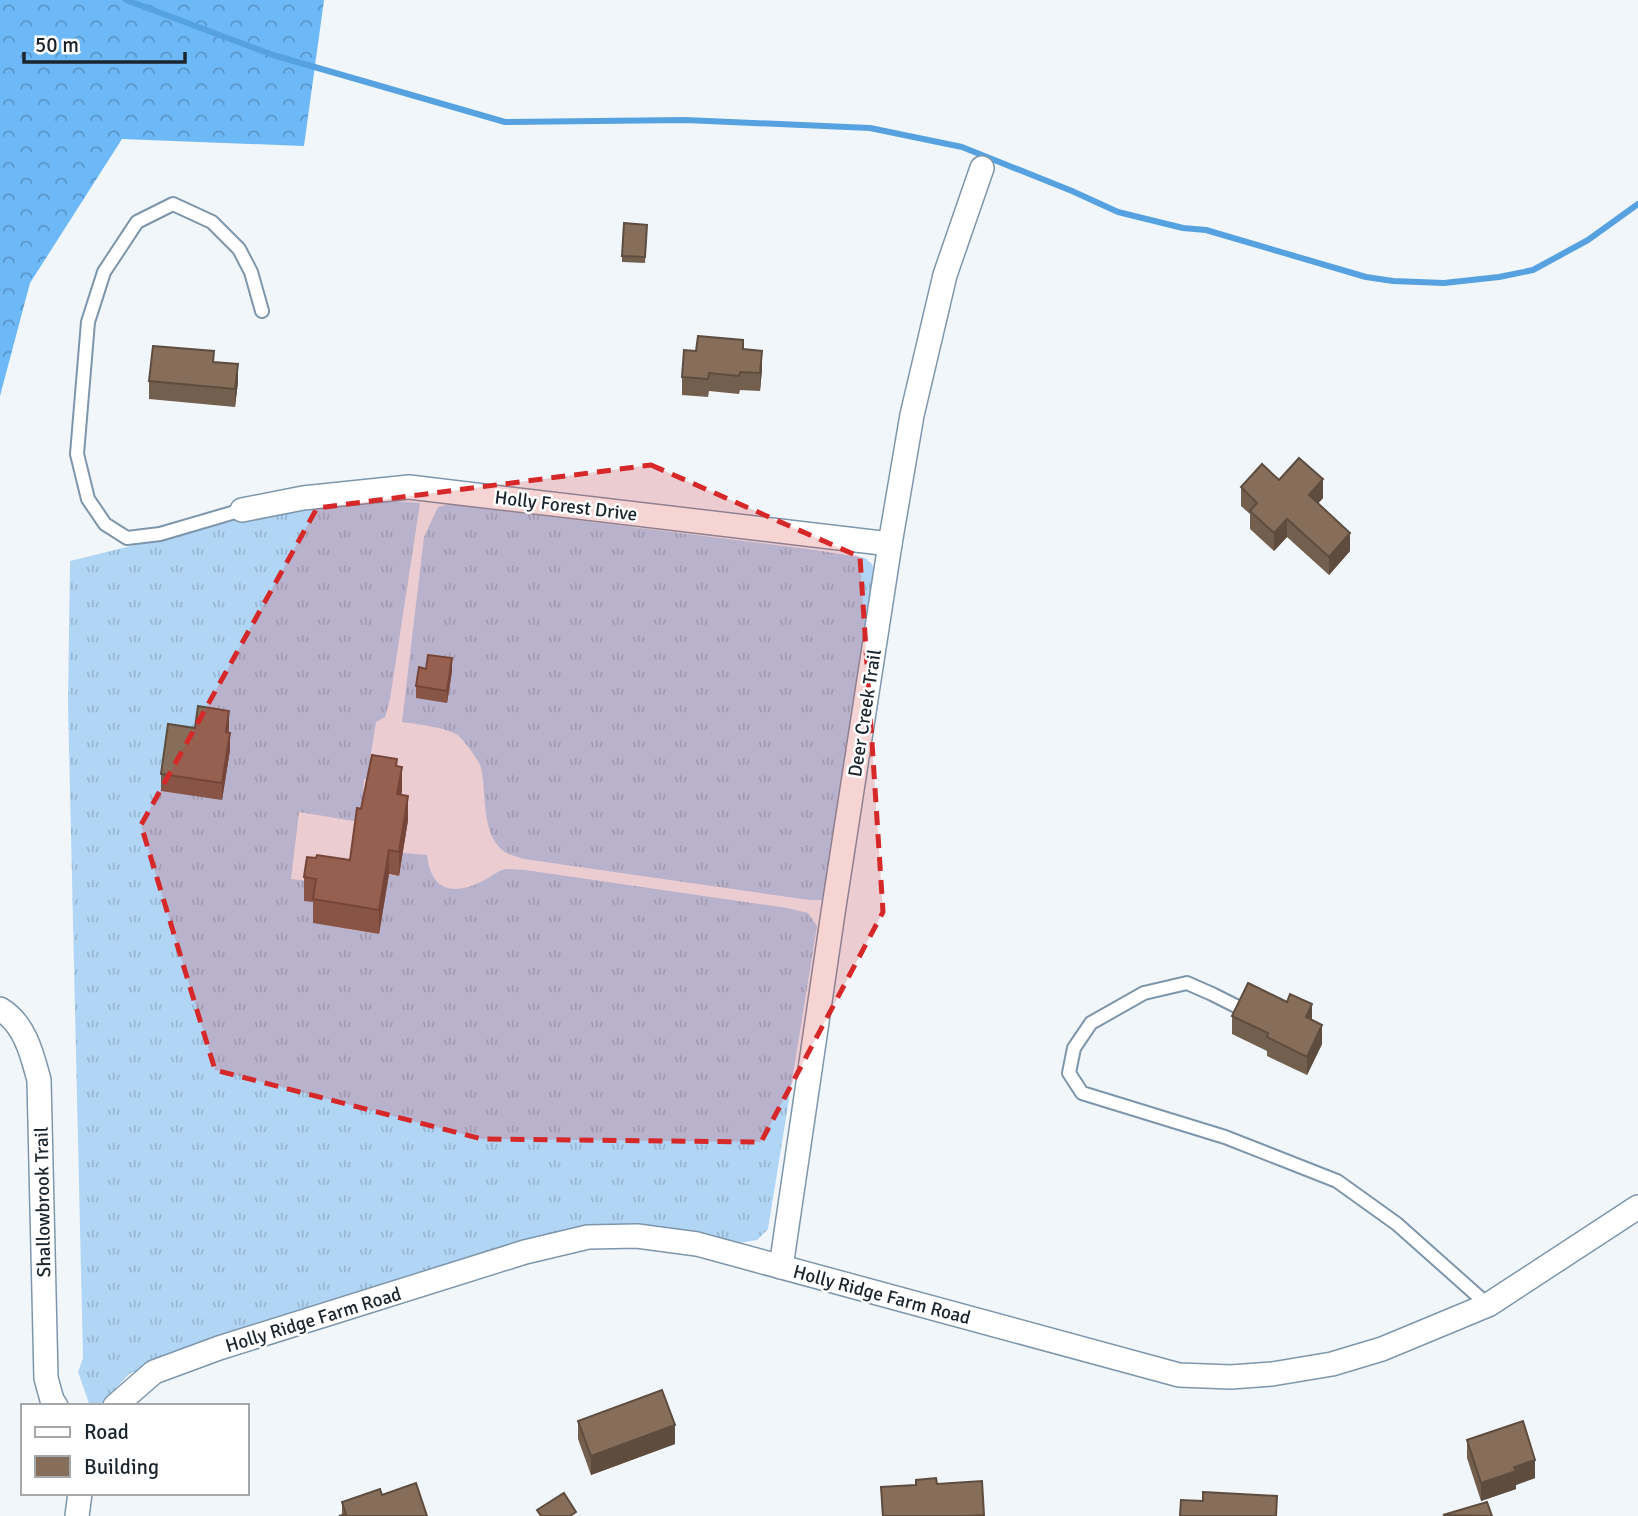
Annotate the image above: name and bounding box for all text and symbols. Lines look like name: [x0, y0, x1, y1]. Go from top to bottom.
scale bar: [24, 21, 186, 65]
text: 50 m: [35, 32, 79, 58]
street label: Holly Forest Drive: [493, 485, 639, 527]
street label: Deer Creek Trail: [843, 648, 887, 779]
street label: Shallowbrook Trail: [30, 1127, 56, 1277]
street label: Holly Ridge Farm Road: [790, 1260, 973, 1330]
street label: Holly Ridge Farm Road: [222, 1282, 404, 1358]
legend: [21, 1404, 248, 1495]
text: Road: [84, 1419, 129, 1445]
text: Building: [84, 1454, 159, 1480]

